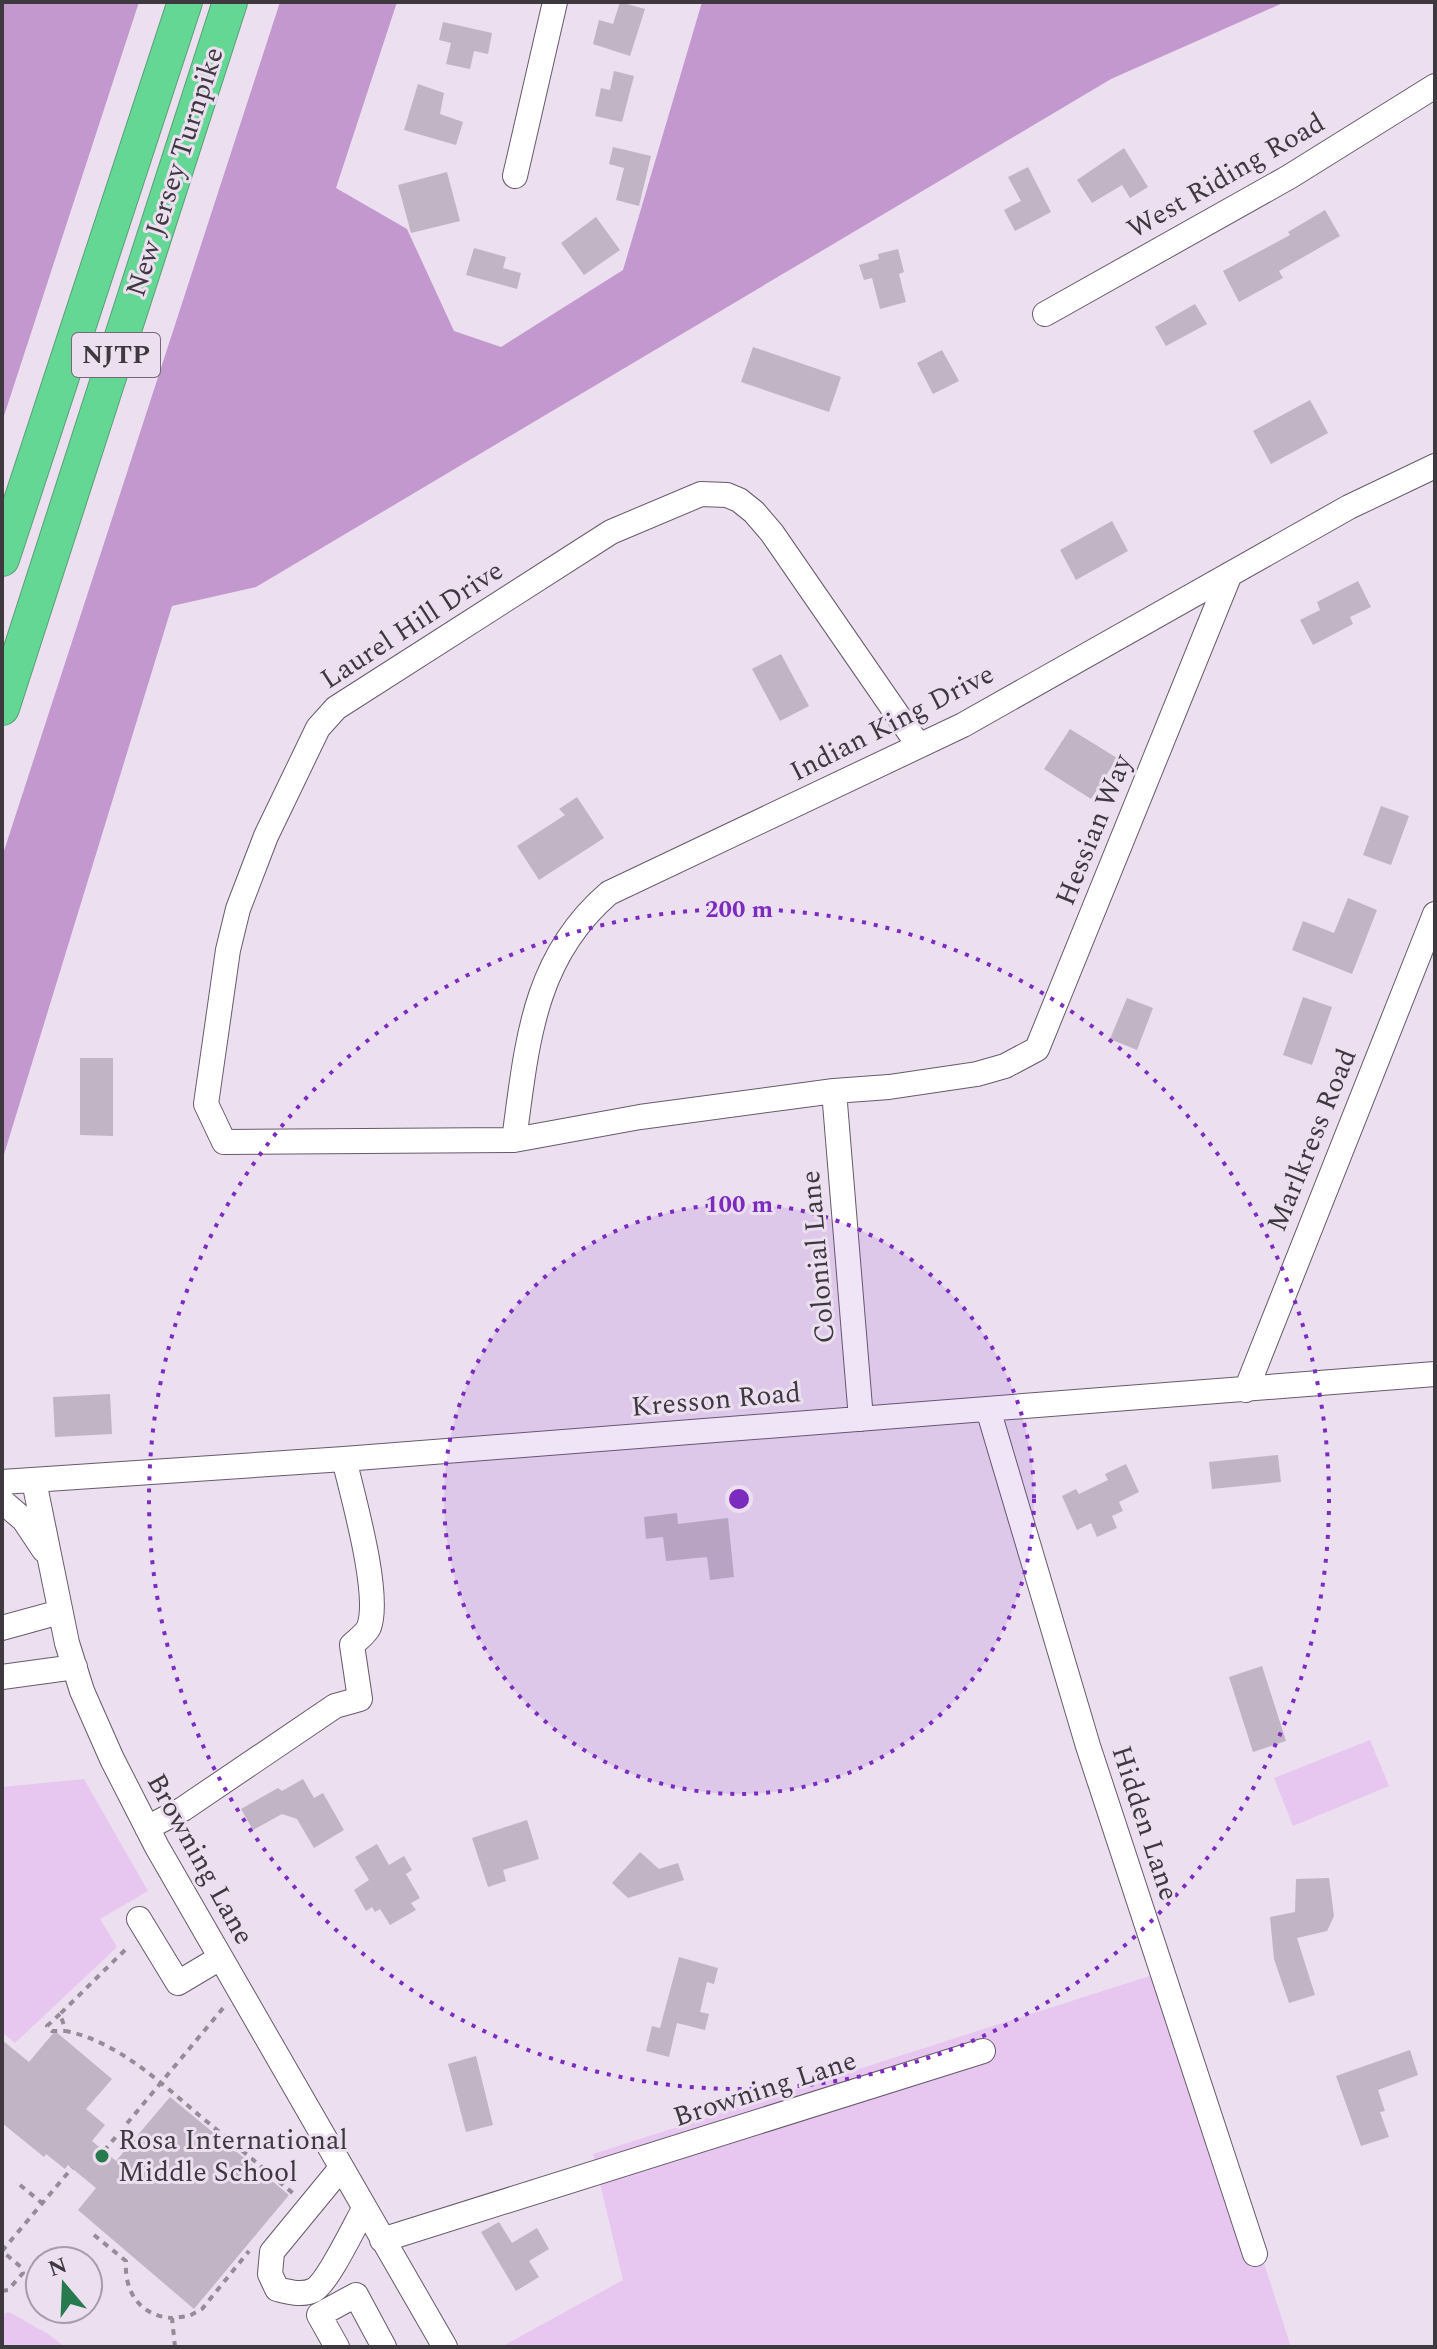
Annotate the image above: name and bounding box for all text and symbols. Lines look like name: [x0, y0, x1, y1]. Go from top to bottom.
street label: New Jersey Turnpike: [114, 42, 236, 302]
street label: West Riding Road: [1119, 102, 1333, 250]
road number: NJTP: [72, 333, 160, 377]
street label: Laurel Hill Drive: [312, 550, 512, 700]
street label: Indian King Drive: [782, 653, 1002, 793]
street label: Hessian Way: [1044, 746, 1144, 912]
text: 200 m: [705, 892, 773, 928]
street label: Marlkress Road: [1256, 1042, 1368, 1238]
street label: Colonial Lane: [789, 1169, 847, 1345]
text: 100 m: [705, 1187, 773, 1223]
street label: Kresson Road: [629, 1371, 803, 1429]
centre of rings: [725, 1485, 753, 1513]
street label: Hidden Lane: [1100, 1740, 1190, 1906]
street label: Browning Lane: [135, 1765, 265, 1953]
street label: Browning Lane: [668, 2039, 862, 2139]
place label: Rosa International Middle School: [118, 2119, 348, 2194]
marker: Rosa International Middle School: [93, 2147, 111, 2165]
north arrow: [24, 2245, 104, 2325]
text: N: [44, 2249, 72, 2286]

